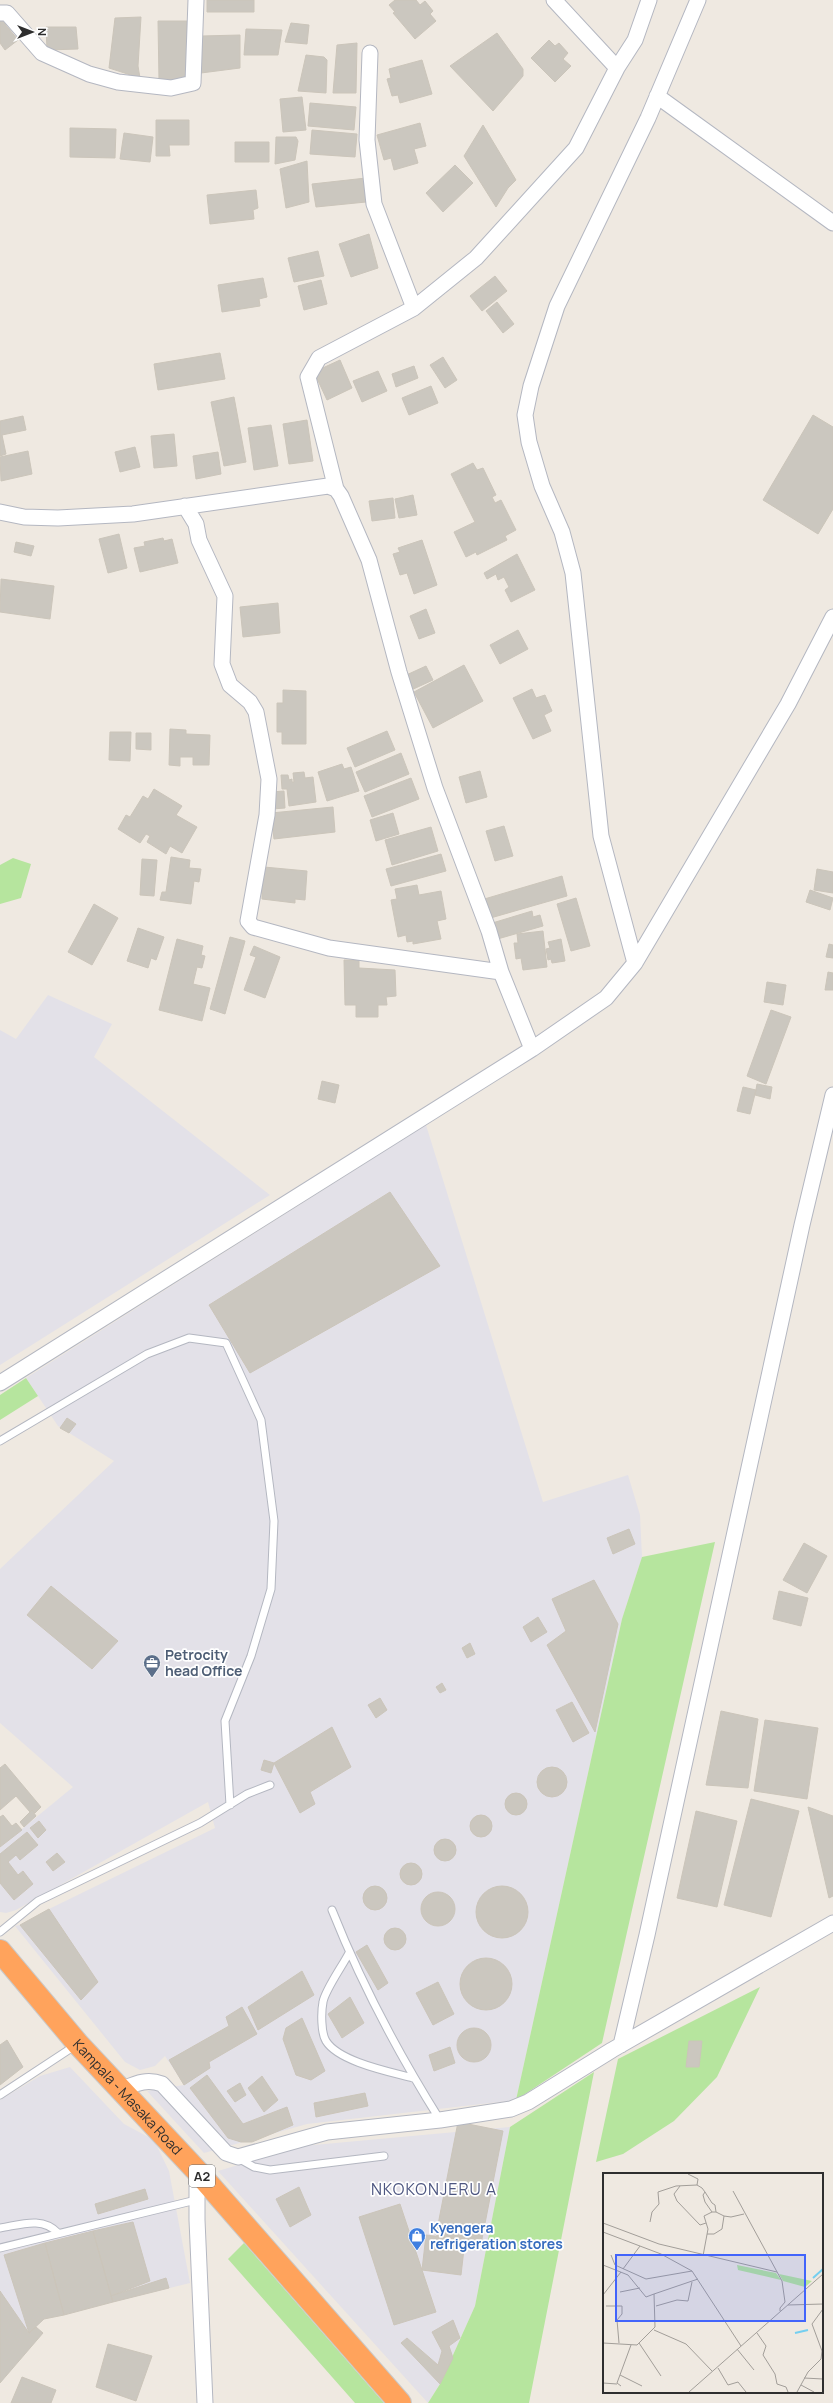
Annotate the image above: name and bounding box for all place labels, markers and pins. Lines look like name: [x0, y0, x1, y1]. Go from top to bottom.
place label: Petrocity head Office: [165, 1645, 242, 1680]
office icon: Petrocity head Office: [142, 1653, 162, 1678]
place label: Kyengera refrigeration stores: [430, 2218, 563, 2253]
shop icon: Kyengera refrigeration stores: [407, 2226, 427, 2251]

